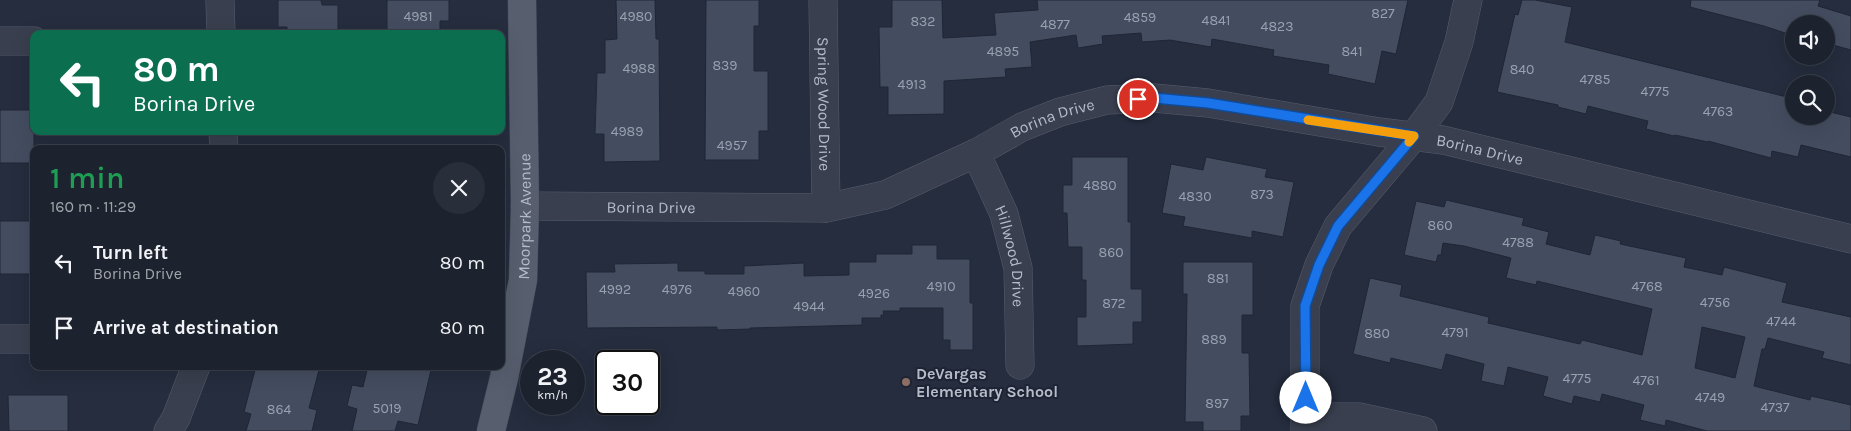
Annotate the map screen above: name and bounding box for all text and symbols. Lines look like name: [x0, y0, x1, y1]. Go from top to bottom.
house number: 827: [1371, 5, 1395, 22]
house number: 4981: [403, 8, 433, 25]
house number: 4980: [620, 8, 652, 25]
house number: 4859: [1124, 9, 1156, 26]
house number: 4841: [1202, 12, 1230, 29]
house number: 832: [911, 13, 935, 30]
map controls: [1785, 15, 1835, 125]
button: sound: [1785, 15, 1835, 65]
house number: 4877: [1040, 16, 1070, 33]
house number: 4823: [1261, 18, 1293, 35]
street label: Spring Wood Drive: [814, 37, 835, 171]
house number: 4895: [987, 43, 1019, 60]
house number: 841: [1341, 43, 1363, 60]
text: 80 m: [133, 49, 220, 90]
icon: left: [50, 50, 115, 115]
house number: 839: [713, 57, 738, 74]
house number: 4988: [622, 60, 656, 77]
house number: 840: [1510, 61, 1534, 78]
house number: 4785: [1580, 71, 1611, 88]
button: search: [1785, 75, 1835, 125]
house number: 4913: [898, 76, 926, 93]
pin: [1117, 78, 1159, 120]
house number: 4775: [1641, 83, 1670, 100]
icon: arrive: [1124, 85, 1152, 113]
text: Borina Drive: [133, 91, 255, 117]
street label: Borina Drive: [1006, 94, 1096, 142]
house number: 4763: [1703, 103, 1733, 120]
house number: 4989: [611, 123, 643, 140]
street label: Borina Drive: [1435, 130, 1525, 169]
house number: 4957: [717, 137, 748, 154]
street label: Moorpark Avenue: [514, 153, 534, 280]
text: 1 min: [50, 160, 124, 196]
button: close: [433, 162, 485, 214]
house number: 4880: [1083, 177, 1117, 194]
house number: 873: [1250, 186, 1274, 203]
house number: 4830: [1179, 188, 1212, 205]
text: 160 m · 11:29: [50, 197, 136, 216]
street label: Borina Drive: [606, 197, 696, 217]
street label: Hillwood Drive: [992, 202, 1028, 307]
house number: 860: [1428, 217, 1452, 234]
house number: 4788: [1502, 234, 1534, 251]
text: Turn left: [93, 242, 168, 264]
house number: 860: [1099, 244, 1123, 261]
icon: left: [50, 249, 78, 277]
text: 80 m: [440, 252, 485, 274]
text: Borina Drive: [93, 264, 182, 283]
house number: 881: [1207, 270, 1229, 287]
house number: 4910: [927, 278, 955, 295]
house number: 4768: [1631, 278, 1663, 295]
house number: 4992: [599, 281, 631, 298]
house number: 4976: [662, 281, 692, 298]
house number: 4960: [728, 283, 760, 300]
house number: 4926: [858, 285, 890, 302]
house number: 4756: [1700, 294, 1730, 311]
house number: 872: [1102, 295, 1126, 312]
house number: 4944: [793, 298, 825, 315]
house number: 4744: [1766, 313, 1796, 330]
icon: arrive: [50, 314, 78, 342]
text: Arrive at destination: [93, 317, 279, 339]
text: 80 m: [440, 317, 485, 339]
house number: 4791: [1441, 324, 1469, 341]
house number: 880: [1364, 325, 1390, 342]
house number: 889: [1201, 331, 1227, 348]
speed limit sign: 30: [595, 350, 660, 415]
text: 23: [537, 362, 568, 391]
place label: DeVargas Elementary School: [916, 364, 1058, 401]
house number: 4775: [1563, 370, 1592, 387]
position arrow: [1279, 371, 1331, 423]
house number: 4761: [1632, 372, 1660, 389]
marker: DeVargas Elementary School: [900, 376, 912, 388]
text: km/h: [537, 388, 568, 402]
house number: 4749: [1695, 389, 1725, 406]
house number: 897: [1205, 395, 1229, 412]
house number: 4737: [1760, 399, 1790, 416]
house number: 5019: [373, 400, 401, 417]
house number: 864: [267, 401, 291, 418]

